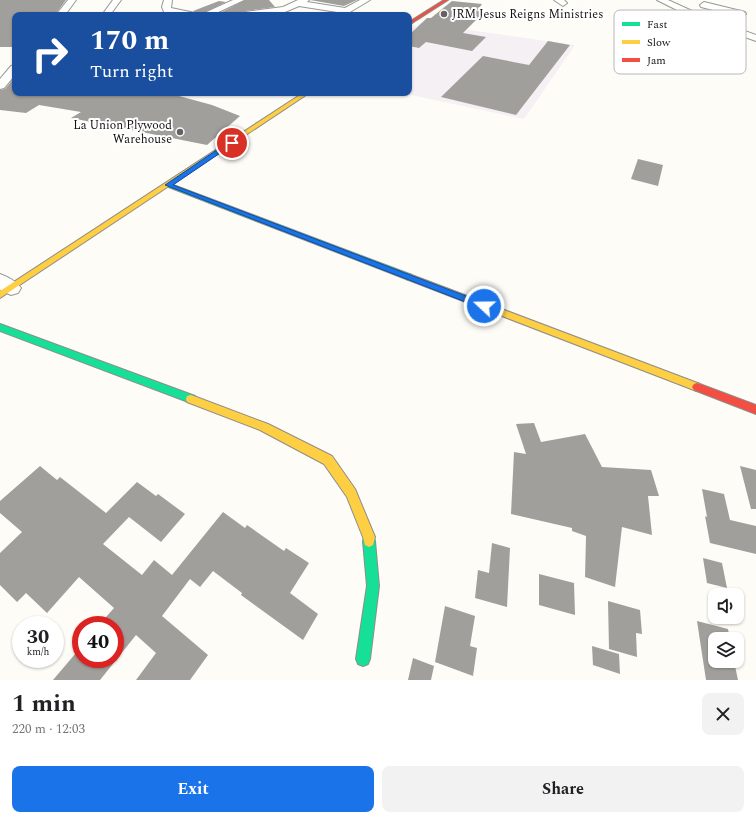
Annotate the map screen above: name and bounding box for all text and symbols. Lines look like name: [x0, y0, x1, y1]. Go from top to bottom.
place label: JRM Jesus Reigns Ministries: [452, 5, 603, 24]
marker: JRM Jesus Reigns Ministries: [439, 9, 449, 19]
legend: [614, 10, 746, 74]
text: Fast: [647, 16, 668, 33]
text: 170 m: [90, 19, 169, 62]
icon: right: [24, 28, 76, 80]
text: Slow: [647, 34, 671, 51]
text: Jam: [647, 52, 666, 69]
text: Turn right: [90, 58, 173, 85]
place label: La Union Plywood Warehouse: [73, 116, 172, 149]
pin: [215, 126, 249, 160]
marker: La Union Plywood Warehouse: [175, 127, 185, 137]
icon: arrive: [221, 132, 243, 154]
position arrow: [463, 285, 505, 327]
map controls: [708, 588, 744, 668]
button: sound: [708, 588, 744, 624]
speed limit sign: 40: [72, 616, 124, 668]
text: 30: [27, 622, 49, 652]
button: layers: [708, 632, 744, 668]
text: km/h: [27, 644, 49, 660]
text: 1 min: [12, 686, 76, 722]
button: close: [702, 693, 744, 735]
text: 220 m · 12:03: [12, 719, 85, 739]
button: Exit: [12, 766, 374, 812]
button: Share: [382, 766, 744, 812]

